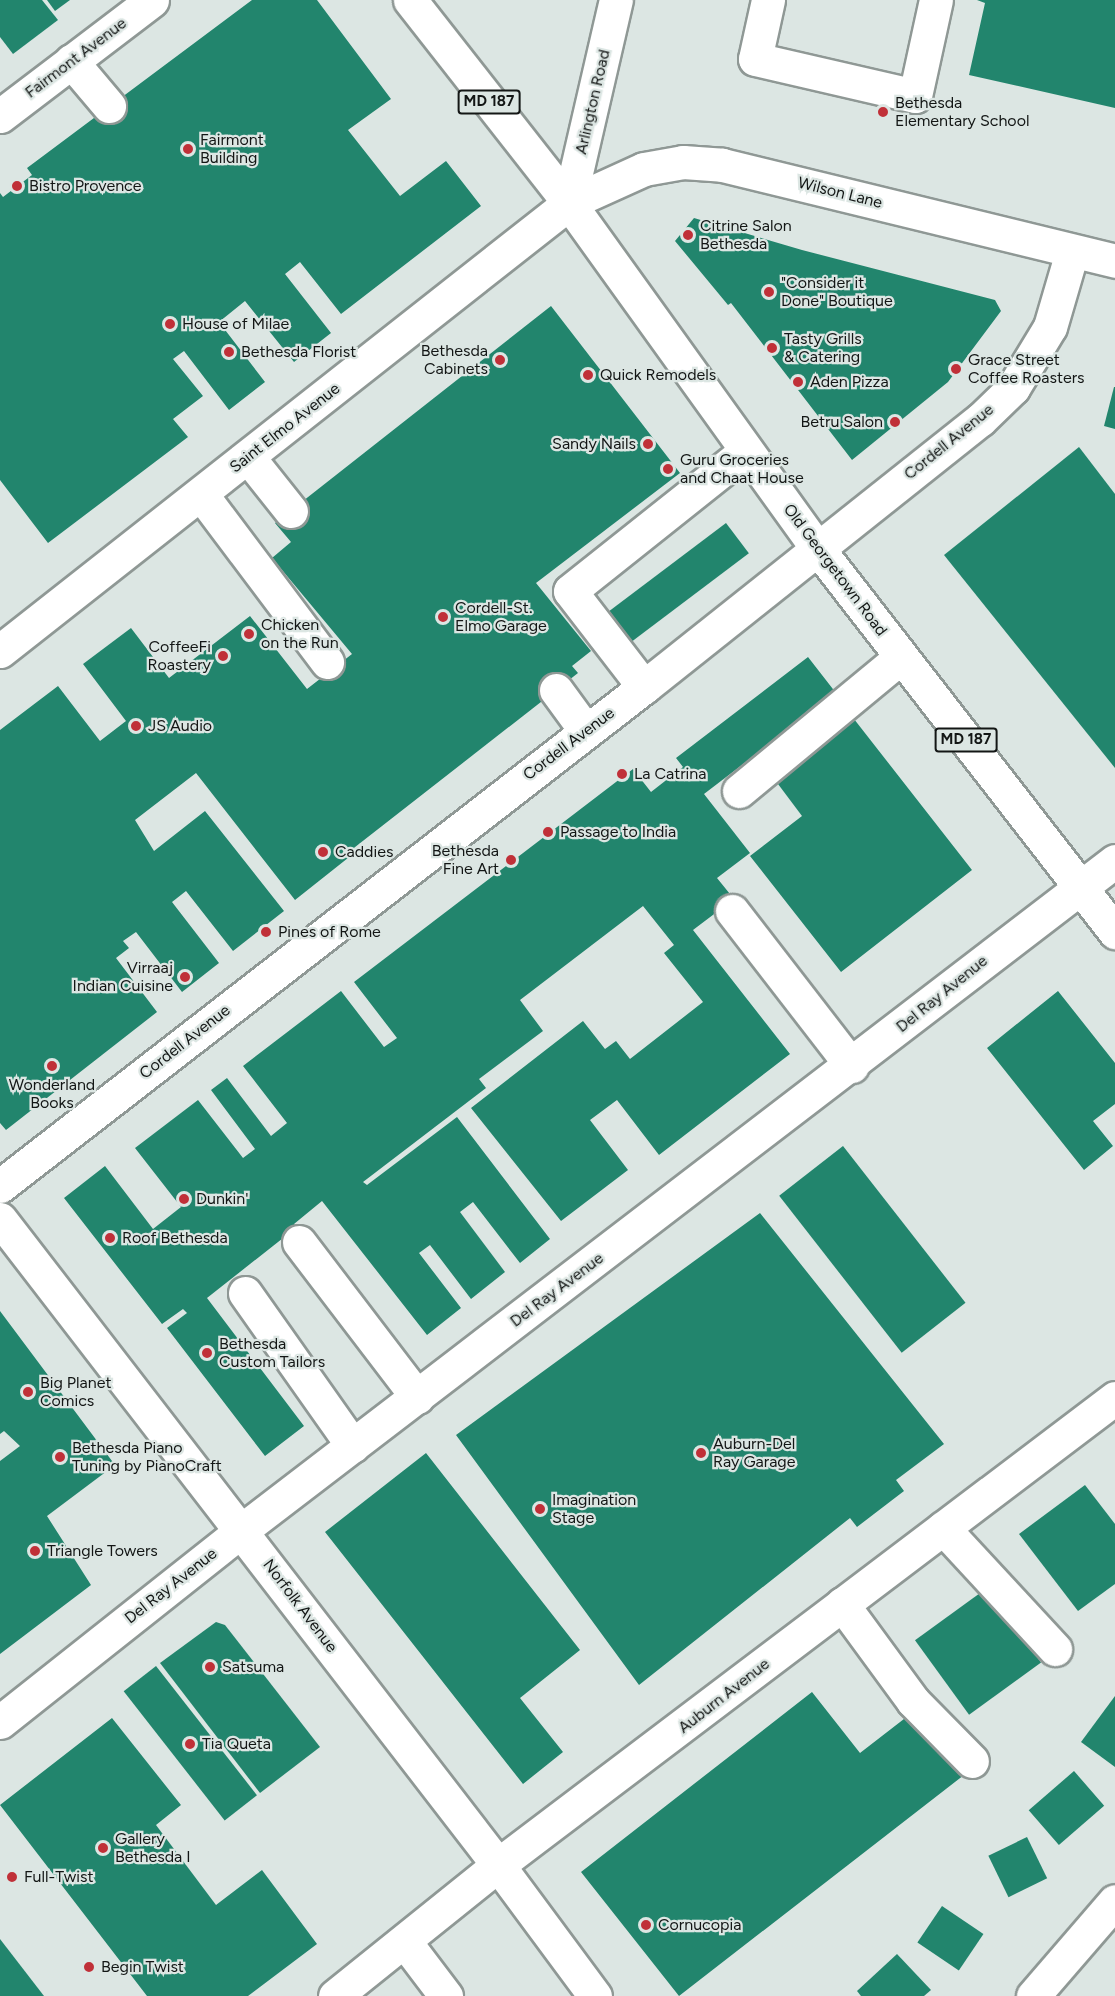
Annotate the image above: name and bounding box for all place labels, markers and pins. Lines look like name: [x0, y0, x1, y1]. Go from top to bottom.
place label: Bethesda Elementary School: [895, 93, 1029, 131]
marker: Bethesda Elementary School: [876, 105, 890, 119]
place label: Fairmont Building: [200, 130, 264, 168]
marker: Fairmont Building: [181, 142, 195, 156]
place label: Bistro Provence: [29, 176, 141, 196]
marker: Bistro Provence: [10, 179, 24, 193]
place label: Citrine Salon Bethesda: [700, 216, 792, 254]
marker: Citrine Salon Bethesda: [681, 228, 695, 242]
place label: "Consider it Done" Boutique: [781, 273, 893, 311]
marker: "Consider it Done" Boutique: [762, 285, 776, 299]
place label: House of Milae: [182, 314, 289, 334]
marker: House of Milae: [163, 317, 177, 331]
place label: Tasty Grills & Catering: [784, 329, 862, 367]
place label: Bethesda Cabinets: [421, 341, 488, 379]
marker: Tasty Grills & Catering: [765, 341, 779, 355]
place label: Bethesda Florist: [241, 342, 356, 362]
marker: Bethesda Florist: [222, 345, 236, 359]
place label: Grace Street Coffee Roasters: [968, 350, 1085, 388]
marker: Bethesda Cabinets: [493, 353, 507, 367]
marker: Grace Street Coffee Roasters: [949, 362, 963, 376]
place label: Quick Remodels: [600, 365, 716, 385]
marker: Quick Remodels: [581, 368, 595, 382]
place label: Aden Pizza: [810, 372, 889, 392]
marker: Aden Pizza: [791, 375, 805, 389]
place label: Betru Salon: [800, 412, 883, 432]
marker: Betru Salon: [888, 415, 902, 429]
place label: Sandy Nails: [552, 434, 636, 454]
marker: Sandy Nails: [641, 437, 655, 451]
place label: Guru Groceries and Chaat House: [680, 450, 804, 488]
marker: Guru Groceries and Chaat House: [661, 462, 675, 476]
place label: Cordell-St. Elmo Garage: [455, 598, 547, 636]
marker: Cordell-St. Elmo Garage: [436, 610, 450, 624]
place label: Chicken on the Run: [261, 615, 339, 653]
marker: Chicken on the Run: [242, 627, 256, 641]
place label: CoffeeFi Roastery: [148, 637, 211, 675]
marker: CoffeeFi Roastery: [216, 649, 230, 663]
place label: JS Audio: [148, 716, 212, 736]
marker: JS Audio: [129, 719, 143, 733]
place label: La Catrina: [634, 764, 706, 784]
marker: La Catrina: [615, 767, 629, 781]
place label: Passage to India: [560, 822, 676, 842]
marker: Passage to India: [541, 825, 555, 839]
place label: Bethesda Fine Art: [432, 841, 499, 879]
place label: Caddies: [335, 842, 393, 862]
marker: Caddies: [316, 845, 330, 859]
marker: Bethesda Fine Art: [504, 853, 518, 867]
place label: Pines of Rome: [278, 922, 381, 942]
marker: Pines of Rome: [259, 925, 273, 939]
place label: Virraaj Indian Cuisine: [73, 958, 173, 996]
marker: Virraaj Indian Cuisine: [178, 970, 192, 984]
marker: Wonderland Books: [45, 1059, 59, 1073]
place label: Wonderland Books: [9, 1075, 95, 1113]
place label: Dunkin': [196, 1189, 248, 1209]
marker: Dunkin': [177, 1192, 191, 1206]
place label: Roof Bethesda: [122, 1228, 228, 1248]
marker: Roof Bethesda: [103, 1231, 117, 1245]
place label: Bethesda Custom Tailors: [219, 1334, 325, 1372]
marker: Bethesda Custom Tailors: [200, 1346, 214, 1360]
place label: Big Planet Comics: [40, 1373, 111, 1411]
marker: Big Planet Comics: [21, 1385, 35, 1399]
place label: Auburn-Del Ray Garage: [713, 1434, 795, 1472]
place label: Bethesda Piano Tuning by PianoCraft: [72, 1438, 222, 1476]
marker: Auburn-Del Ray Garage: [694, 1446, 708, 1460]
marker: Bethesda Piano Tuning by PianoCraft: [53, 1450, 67, 1464]
place label: Imagination Stage: [552, 1490, 636, 1528]
marker: Imagination Stage: [533, 1502, 547, 1516]
place label: Triangle Towers: [47, 1541, 158, 1561]
marker: Triangle Towers: [28, 1544, 42, 1558]
place label: Satsuma: [222, 1657, 284, 1677]
marker: Satsuma: [203, 1660, 217, 1674]
place label: Tia Queta: [202, 1734, 271, 1754]
marker: Tia Queta: [183, 1737, 197, 1751]
place label: Gallery Bethesda I: [115, 1829, 191, 1867]
marker: Gallery Bethesda I: [96, 1841, 110, 1855]
place label: Full-Twist: [24, 1867, 94, 1887]
marker: Full-Twist: [5, 1870, 19, 1884]
place label: Cornucopia: [658, 1915, 741, 1935]
marker: Cornucopia: [639, 1918, 653, 1932]
place label: Begin Twist: [101, 1957, 184, 1977]
marker: Begin Twist: [82, 1960, 96, 1974]

